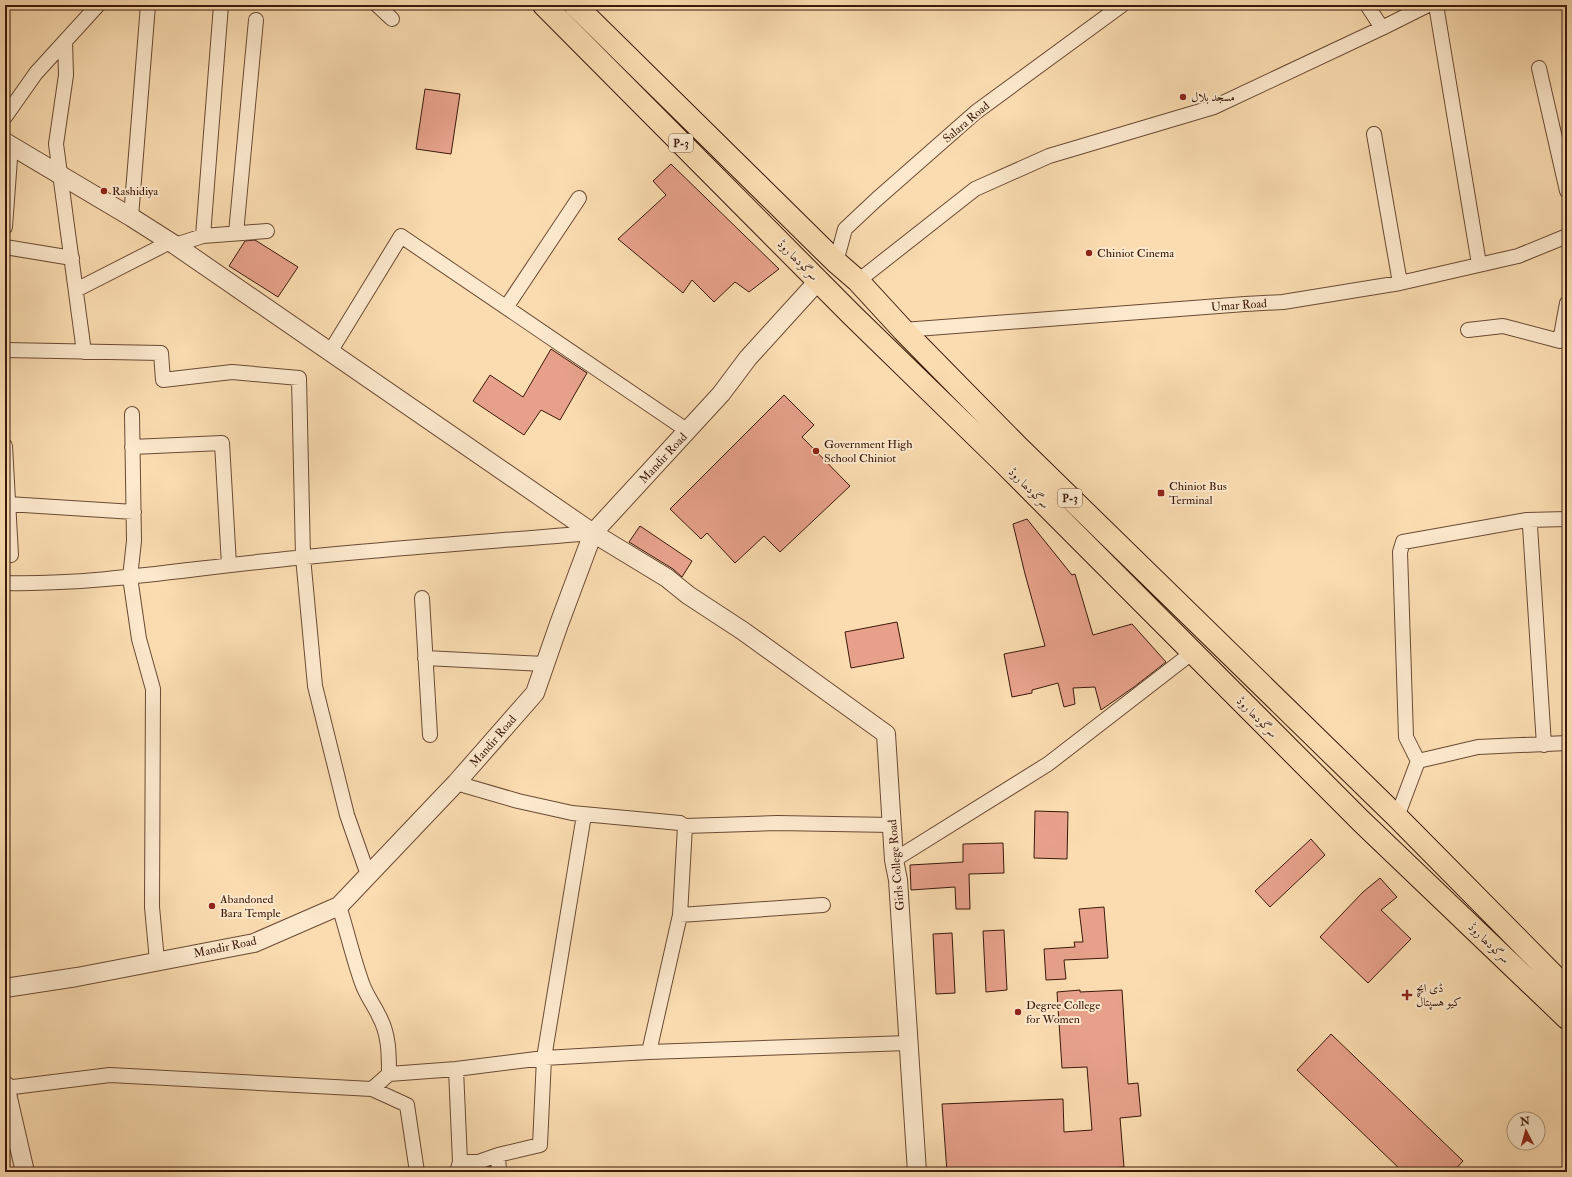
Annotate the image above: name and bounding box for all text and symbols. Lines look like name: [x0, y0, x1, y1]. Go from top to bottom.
place label: مسجد بلال: [1191, 90, 1235, 105]
marker: مسجد بلال: [1178, 92, 1188, 102]
street label: Salara Road: [940, 98, 993, 146]
road number: P-3: [669, 134, 693, 152]
place label: Rashidiya: [112, 184, 159, 199]
marker: Rashidiya: [99, 186, 109, 196]
street label: سرگودھا روڈ: [774, 237, 821, 284]
place label: Chiniot Cinema: [1097, 246, 1175, 261]
marker: Chiniot Cinema: [1084, 248, 1094, 258]
street label: Umar Road: [1211, 296, 1268, 315]
street label: Mandir Road: [636, 430, 691, 487]
place label: Government High School Chiniot: [824, 437, 913, 466]
marker: Government High School Chiniot: [811, 446, 821, 456]
street label: سرگودھا روڈ: [1005, 465, 1052, 512]
place label: Chiniot Bus Terminal: [1169, 479, 1227, 508]
marker: Chiniot Bus Terminal: [1156, 488, 1166, 498]
road number: P-3: [1058, 489, 1082, 507]
street label: سرگودھا روڈ: [1233, 694, 1280, 741]
street label: Mandir Road: [467, 712, 520, 770]
street label: Girls College Road: [885, 819, 908, 911]
place label: Abandoned Bara Temple: [219, 892, 280, 921]
marker: Abandoned Bara Temple: [207, 901, 217, 911]
street label: سرگودھا روڈ: [1465, 920, 1513, 967]
street label: Mandir Road: [192, 934, 258, 961]
place label: ڈی ایچ کیو ہسپتال: [1416, 981, 1462, 1011]
marker: ڈی ایچ کیو ہسپتال: [1401, 989, 1413, 1001]
place label: Degree College for Women: [1026, 998, 1100, 1027]
marker: Degree College for Women: [1013, 1007, 1023, 1017]
north arrow: [1506, 1111, 1546, 1151]
text: N: [1518, 1114, 1532, 1129]

